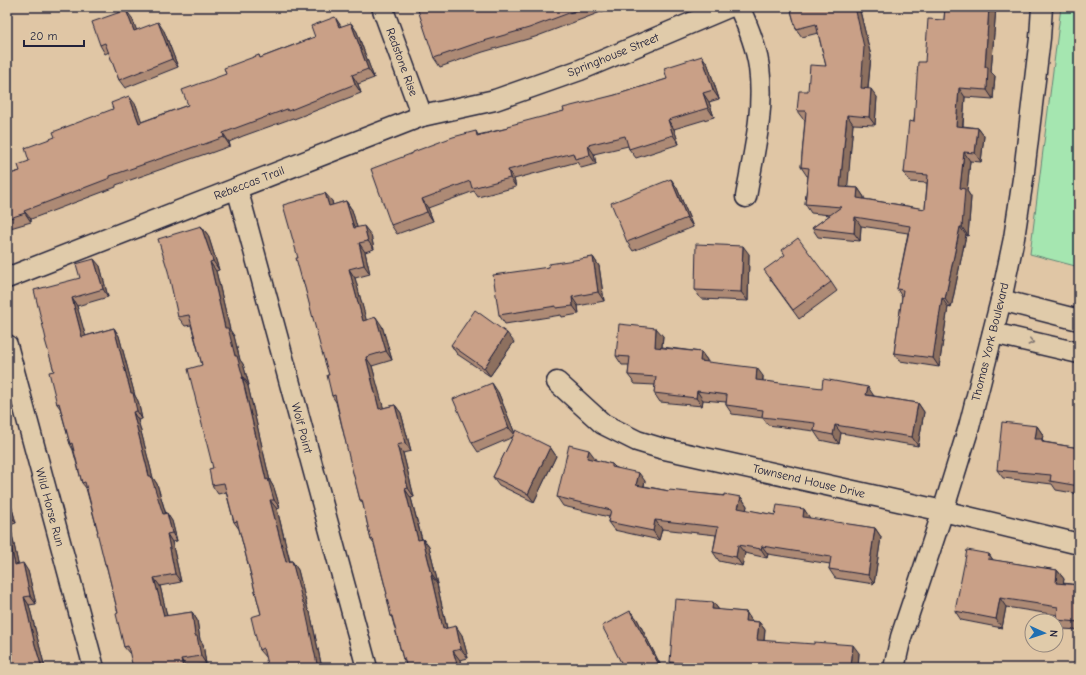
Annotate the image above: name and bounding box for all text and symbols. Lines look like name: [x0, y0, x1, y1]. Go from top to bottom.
scale bar: [24, 22, 84, 48]
street label: Redstone Rise: [383, 26, 421, 98]
text: 20 m: [30, 29, 58, 43]
street label: Springhouse Street: [565, 30, 661, 80]
street label: Rebeccas Trail: [212, 163, 286, 203]
street label: Thomas York Boulevard: [968, 281, 1012, 403]
one-way arrow: [1028, 337, 1034, 345]
street label: Wolf Point: [289, 401, 316, 455]
street label: Townsend House Drive: [751, 461, 867, 501]
street label: Wild Horse Run: [33, 466, 67, 548]
north arrow: [1024, 613, 1064, 653]
text: N: [1047, 630, 1060, 637]

